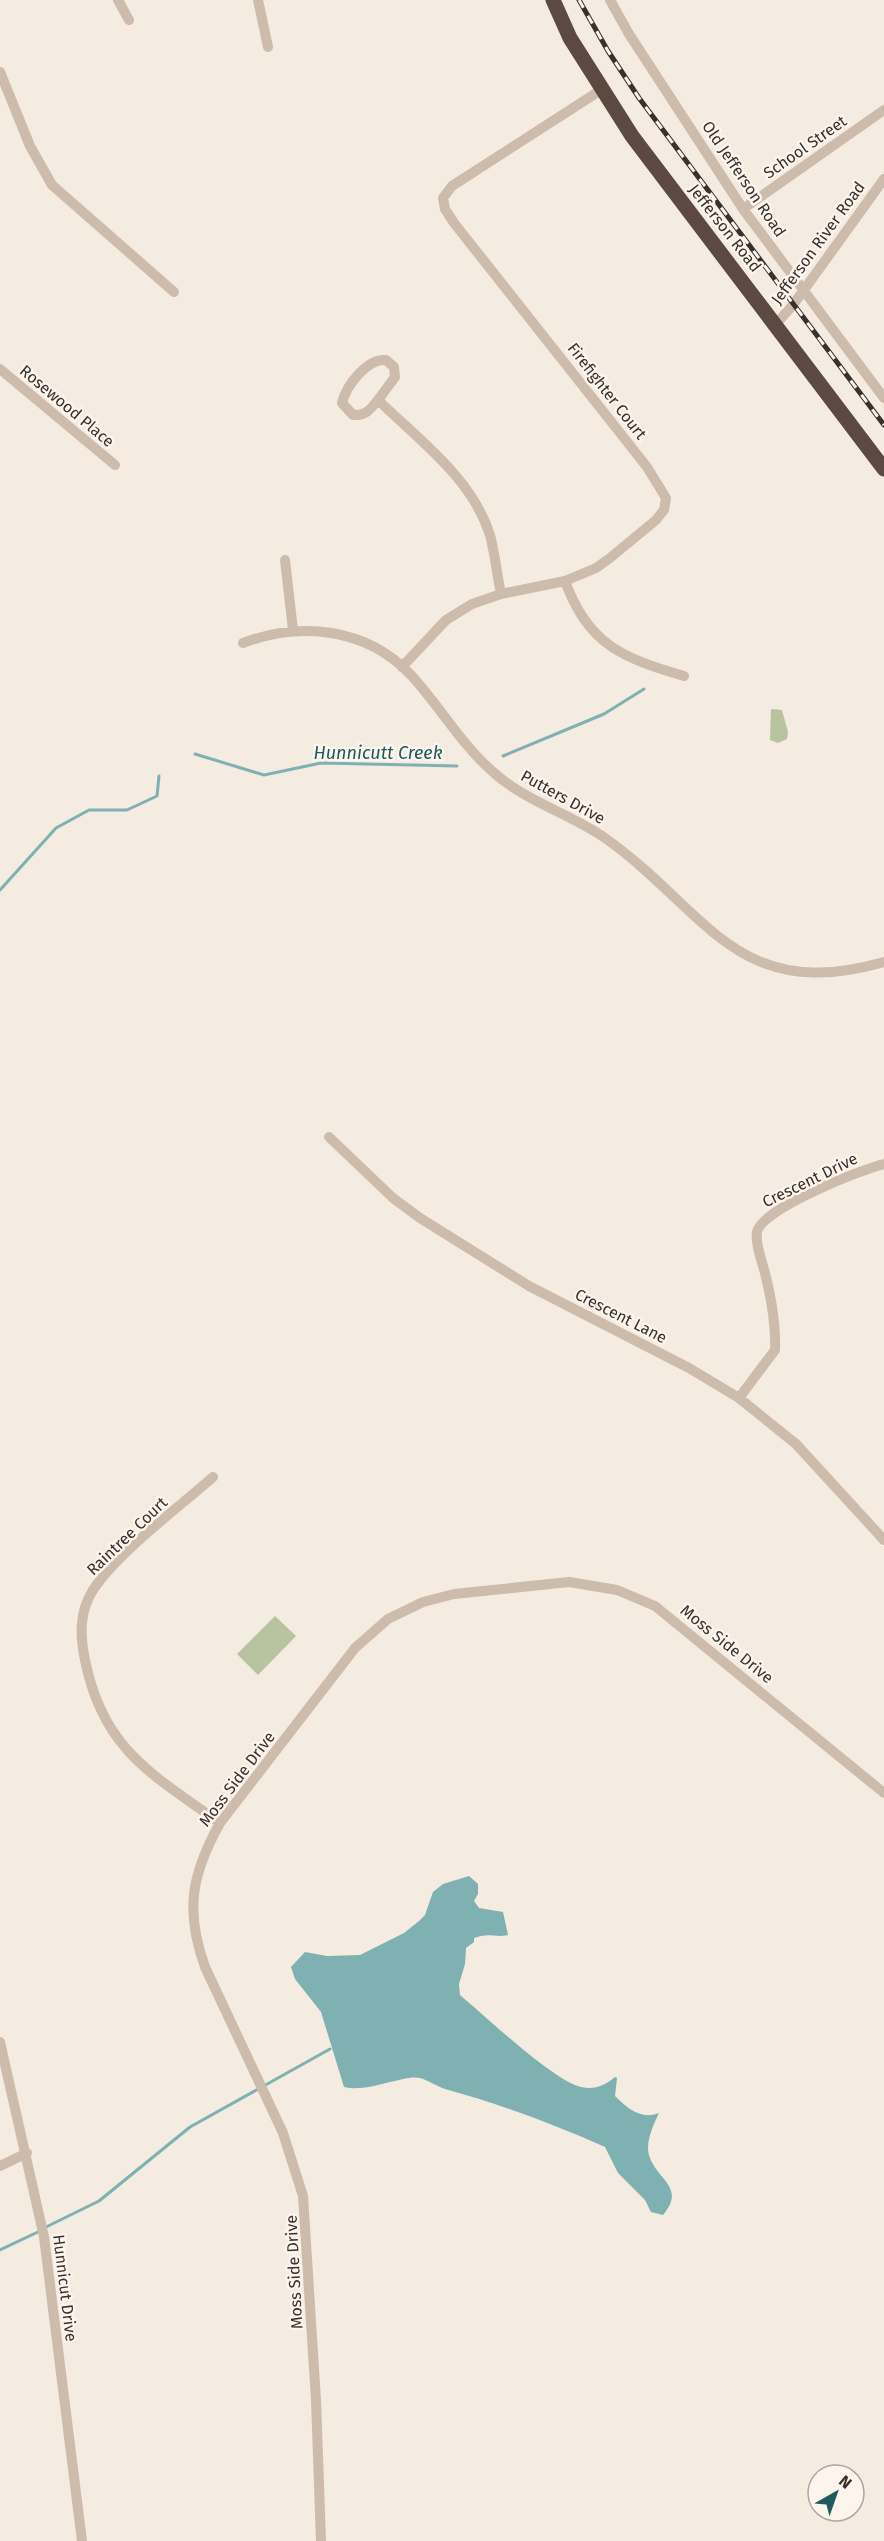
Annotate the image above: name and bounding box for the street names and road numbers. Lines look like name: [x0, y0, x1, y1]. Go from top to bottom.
street label: School Street: [760, 111, 850, 183]
street label: Old Jefferson Road: [698, 117, 790, 241]
street label: Jefferson River Road: [767, 178, 869, 308]
street label: Jefferson Road: [685, 180, 765, 276]
street label: Firefighter Court: [563, 339, 651, 443]
street label: Rosewood Place: [16, 361, 118, 451]
street label: Putters Drive: [518, 766, 608, 828]
street label: Crescent Drive: [759, 1149, 861, 1211]
street label: Crescent Lane: [572, 1285, 670, 1347]
street label: Raintree Court: [83, 1493, 171, 1579]
street label: Moss Side Drive: [677, 1601, 777, 1687]
street label: Moss Side Drive: [195, 1728, 279, 1830]
street label: Moss Side Drive: [282, 2215, 306, 2329]
street label: Hunnicut Drive: [49, 2233, 81, 2343]

